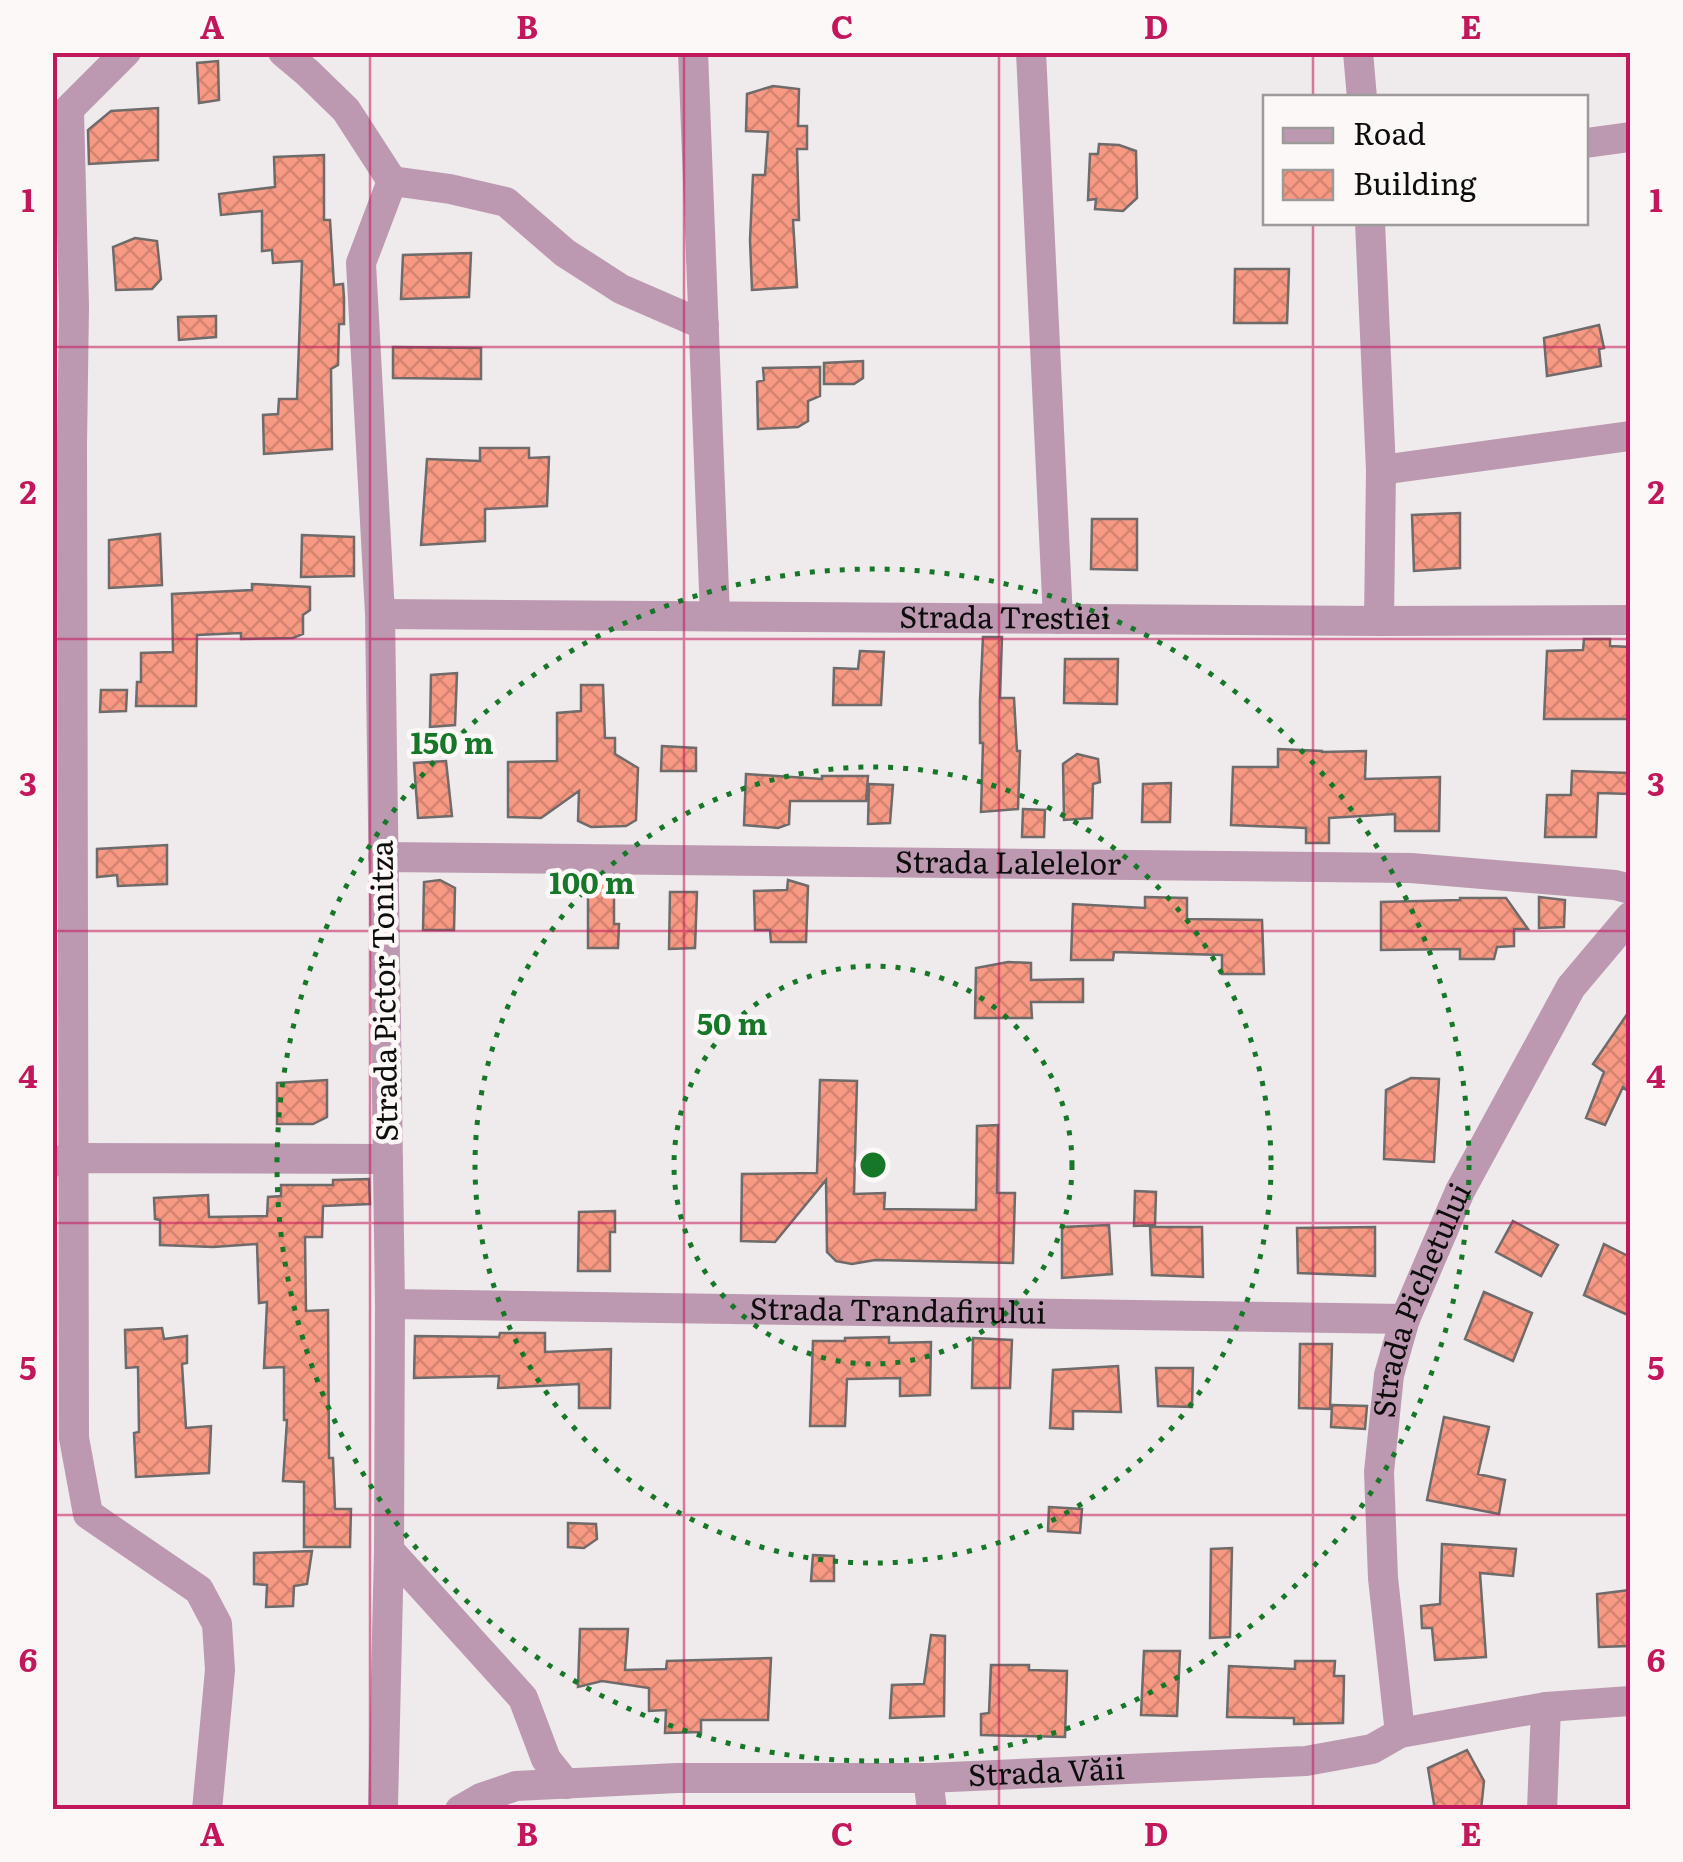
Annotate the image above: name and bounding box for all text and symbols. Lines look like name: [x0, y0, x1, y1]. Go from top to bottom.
text: A: [200, 1, 224, 49]
text: B: [516, 1, 538, 49]
text: C: [831, 1, 853, 49]
text: D: [1144, 1, 1168, 49]
text: E: [1460, 1, 1482, 49]
legend: [1263, 95, 1588, 225]
text: Road: [1353, 110, 1426, 154]
text: Building: [1353, 160, 1477, 204]
text: 1: [21, 174, 35, 222]
text: 1: [1649, 174, 1663, 222]
text: 2: [19, 466, 37, 514]
text: 2: [1647, 466, 1665, 514]
street label: Strada Trestiei: [899, 593, 1111, 638]
text: 150 m: [410, 719, 494, 763]
text: 3: [19, 758, 37, 806]
text: 3: [1647, 758, 1665, 806]
street label: Strada Lalelelor: [895, 837, 1121, 884]
street label: Strada Pictor Tonitza: [357, 839, 407, 1142]
text: 100 m: [549, 859, 635, 903]
text: 50 m: [697, 1000, 767, 1044]
text: 4: [18, 1050, 38, 1098]
text: 4: [1646, 1050, 1666, 1098]
centre of rings: [855, 1147, 891, 1183]
street label: Strada Pichetului: [1360, 1173, 1480, 1420]
street label: Strada Trandafirului: [749, 1284, 1047, 1333]
text: 5: [19, 1342, 37, 1390]
text: 5: [1647, 1342, 1665, 1390]
text: 6: [19, 1634, 37, 1682]
text: 6: [1647, 1634, 1665, 1682]
street label: Strada Văii: [967, 1744, 1126, 1795]
text: A: [200, 1808, 224, 1856]
text: B: [516, 1808, 538, 1856]
text: C: [831, 1808, 853, 1856]
text: D: [1144, 1808, 1168, 1856]
text: E: [1460, 1808, 1482, 1856]

